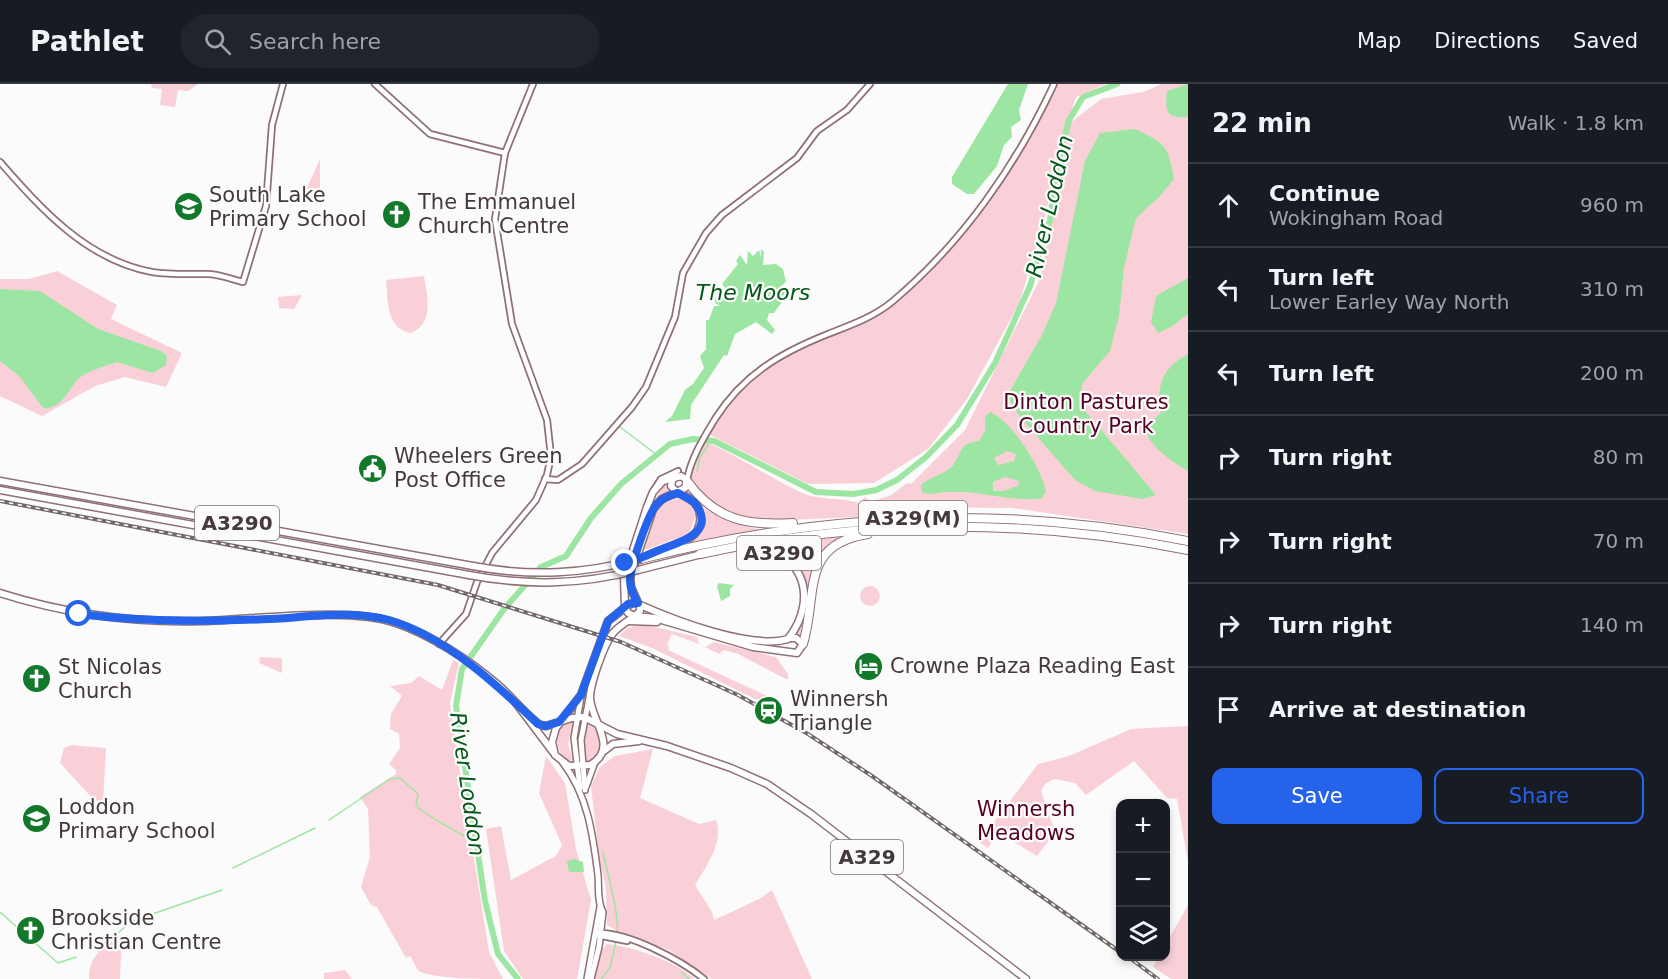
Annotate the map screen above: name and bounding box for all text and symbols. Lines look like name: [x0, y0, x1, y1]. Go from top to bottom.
search box: [180, 14, 600, 68]
text: Pathlet: [30, 25, 144, 58]
icon: search: [201, 25, 234, 58]
text: Search here: [249, 29, 381, 54]
text: Map: [1357, 29, 1401, 53]
text: Directions: [1434, 29, 1540, 53]
text: Saved: [1573, 29, 1638, 53]
text: 22 min: [1212, 108, 1312, 138]
text: Walk · 1.8 km: [1508, 111, 1644, 135]
water label: River Loddon: [1021, 133, 1078, 280]
text: Continue: [1269, 181, 1380, 206]
place label: South Lake Primary School: [209, 183, 367, 231]
icon: ahead: [1212, 189, 1245, 222]
place label: The Emmanuel Church Centre: [417, 190, 576, 238]
school or university icon: South Lake Primary School: [172, 191, 204, 223]
text: 960 m: [1580, 193, 1644, 217]
church icon: The Emmanuel Church Centre: [381, 198, 413, 230]
text: Wokingham Road: [1269, 206, 1443, 230]
text: Turn left: [1269, 265, 1374, 290]
icon: left: [1212, 273, 1245, 306]
text: 310 m: [1580, 277, 1644, 301]
water label: The Moors: [696, 280, 810, 305]
text: Lower Earley Way North: [1269, 290, 1509, 314]
icon: left: [1212, 357, 1245, 390]
text: Turn left: [1269, 361, 1374, 386]
text: 200 m: [1580, 361, 1644, 385]
park label: Dinton Pastures Country Park: [1003, 390, 1169, 438]
icon: right: [1212, 441, 1245, 474]
place label: Wheelers Green Post Office: [394, 444, 563, 492]
text: Turn right: [1269, 445, 1392, 470]
text: 80 m: [1593, 445, 1644, 469]
public building icon: Wheelers Green Post Office: [357, 452, 389, 484]
road number: A329(M): [859, 501, 967, 535]
road number: A3290: [195, 506, 279, 540]
icon: right: [1212, 525, 1245, 558]
text: Turn right: [1269, 529, 1392, 554]
text: 70 m: [1593, 529, 1644, 553]
road number: A3290: [737, 536, 821, 570]
route end: [611, 549, 637, 575]
route start: [65, 600, 91, 626]
icon: right: [1212, 609, 1245, 642]
text: Turn right: [1269, 613, 1392, 638]
text: 140 m: [1580, 613, 1644, 637]
hotel icon: Crowne Plaza Reading East: [853, 650, 885, 682]
place label: Crowne Plaza Reading East: [890, 654, 1175, 678]
place label: St Nicolas Church: [58, 655, 162, 703]
church icon: St Nicolas Church: [21, 663, 53, 695]
place label: Winnersh Triangle: [789, 687, 889, 735]
icon: arrive: [1212, 693, 1245, 726]
station icon: Winnersh Triangle: [753, 695, 785, 727]
text: Arrive at destination: [1269, 697, 1526, 722]
water label: River Loddon: [445, 711, 490, 858]
button: Save: [1212, 768, 1422, 824]
button: Share: [1434, 768, 1644, 824]
place label: Loddon Primary School: [58, 795, 216, 843]
park label: Winnersh Meadows: [977, 797, 1075, 845]
map controls: [1116, 799, 1170, 961]
button: +: [1116, 799, 1170, 853]
school or university icon: Loddon Primary School: [21, 803, 53, 835]
road number: A329: [831, 840, 903, 874]
button: −: [1116, 853, 1170, 907]
place label: Brookside Christian Centre: [51, 906, 222, 954]
button: layers: [1116, 907, 1170, 961]
church icon: Brookside Christian Centre: [14, 914, 46, 946]

